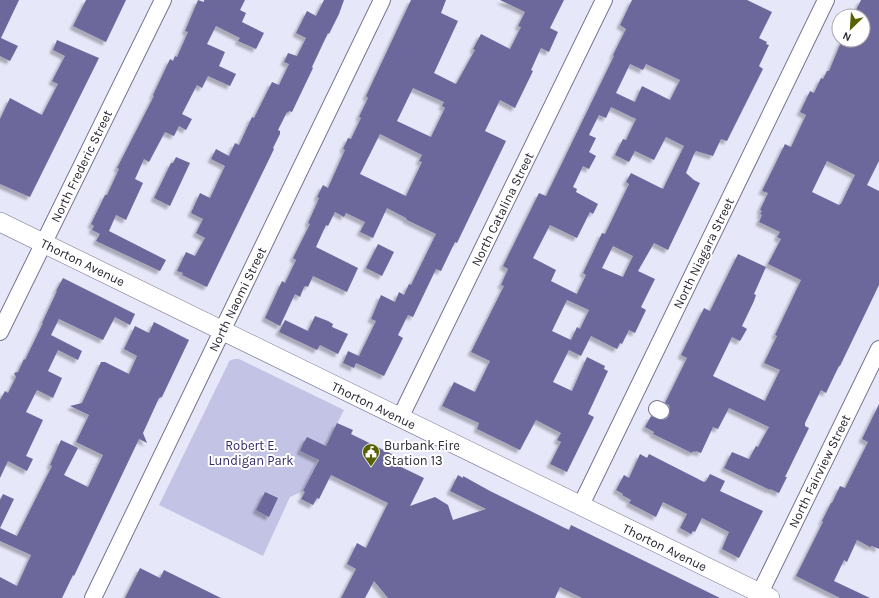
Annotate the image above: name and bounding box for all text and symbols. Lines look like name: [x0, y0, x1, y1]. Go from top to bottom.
north arrow: [831, 8, 871, 48]
text: N: [841, 29, 853, 44]
street label: North Frederic Street: [48, 107, 115, 225]
street label: North Catalina Street: [468, 150, 537, 269]
street label: North Niagara Street: [670, 195, 737, 311]
street label: Thorton Avenue: [38, 236, 128, 289]
street label: North Naomi Street: [206, 244, 269, 354]
street label: Thorton Avenue: [329, 379, 419, 432]
street label: North Fairview Street: [786, 412, 853, 530]
park label: Robert E. Lundigan Park: [208, 438, 294, 468]
place label: Burbank Fire Station 13: [384, 438, 460, 468]
public building icon: Burbank Fire Station 13: [361, 442, 381, 467]
street label: Thorton Avenue: [620, 521, 710, 574]

